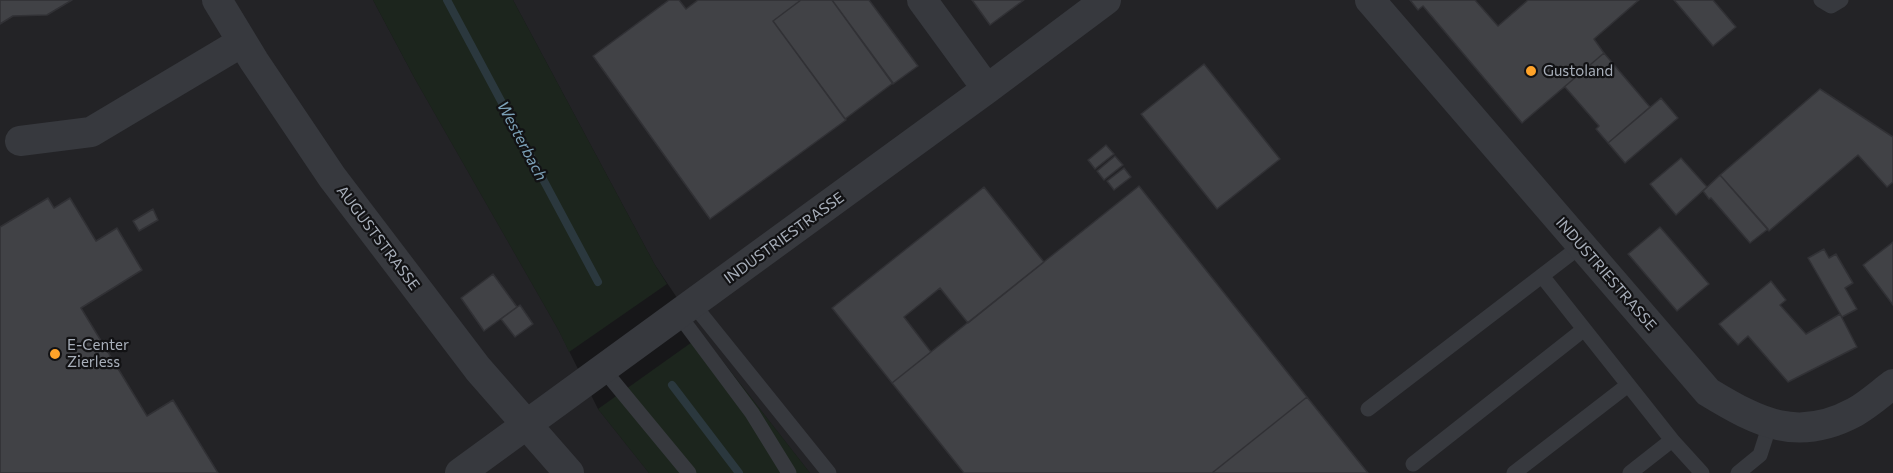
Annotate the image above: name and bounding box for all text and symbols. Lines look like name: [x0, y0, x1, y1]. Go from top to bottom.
place label: Gustoland: [1543, 62, 1613, 80]
marker: Gustoland: [1524, 64, 1538, 78]
water label: Westerbach: [493, 98, 551, 184]
street label: AUGUSTSTRASSE: [333, 182, 423, 294]
street label: INDUSTRIESTRASSE: [720, 188, 848, 288]
street label: INDUSTRIESTRASSE: [1552, 214, 1660, 334]
place label: E-Center Zierless: [67, 336, 129, 371]
marker: E-Center Zierless: [48, 347, 62, 361]

